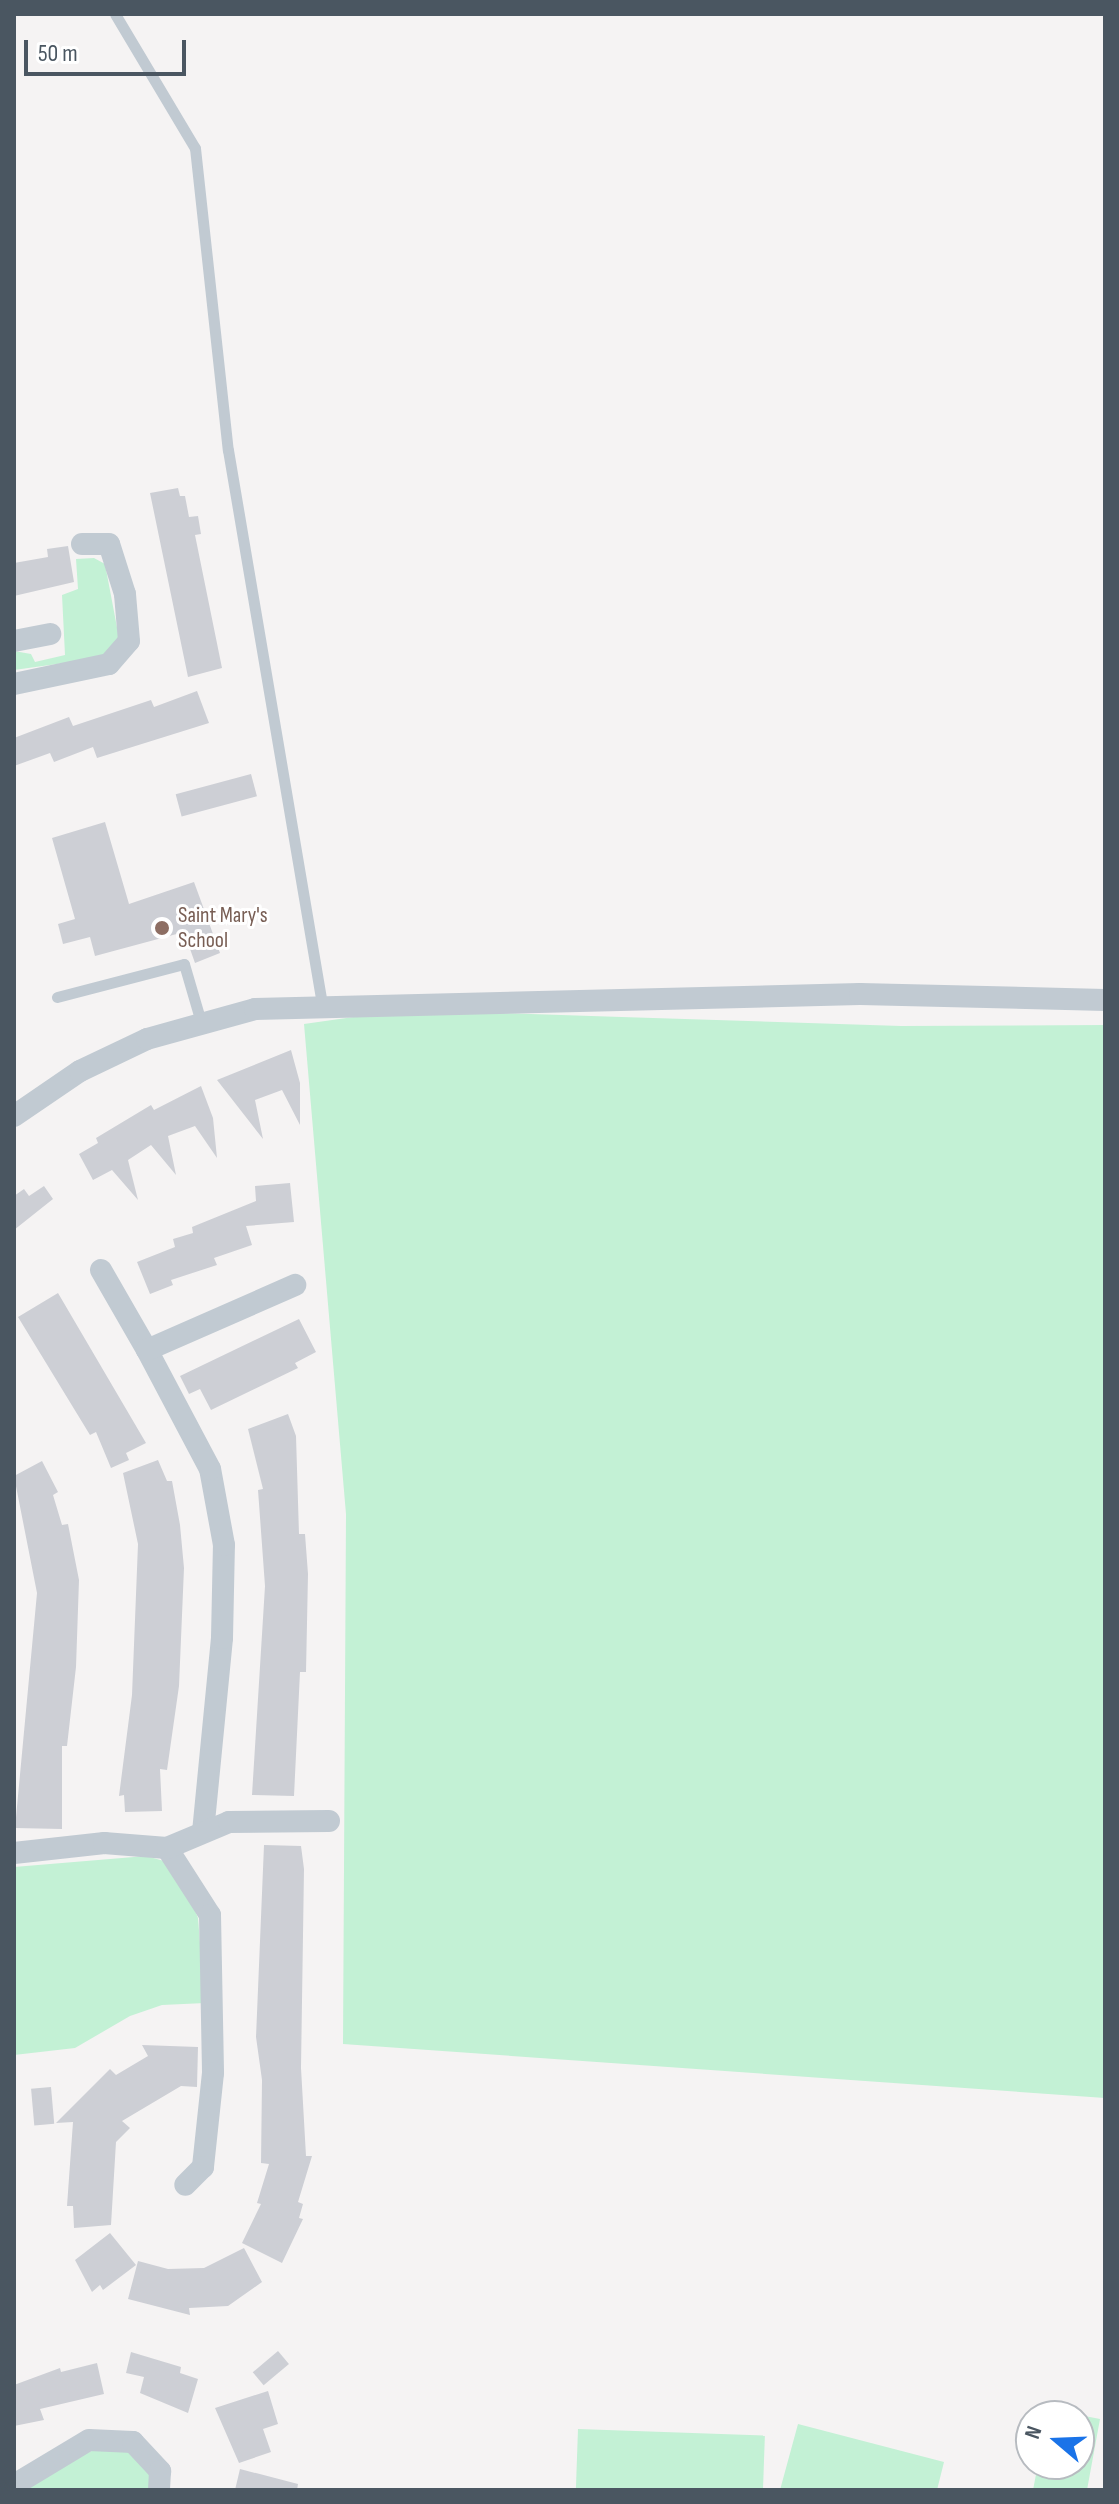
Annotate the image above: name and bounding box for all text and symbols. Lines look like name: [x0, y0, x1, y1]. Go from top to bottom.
scale bar: [28, 24, 190, 74]
text: 50 m: [38, 39, 78, 68]
place label: Saint Mary's School: [178, 902, 268, 954]
marker: Saint Mary's School: [153, 919, 171, 937]
north arrow: [1015, 2400, 1095, 2480]
text: N: [1019, 2423, 1048, 2443]

